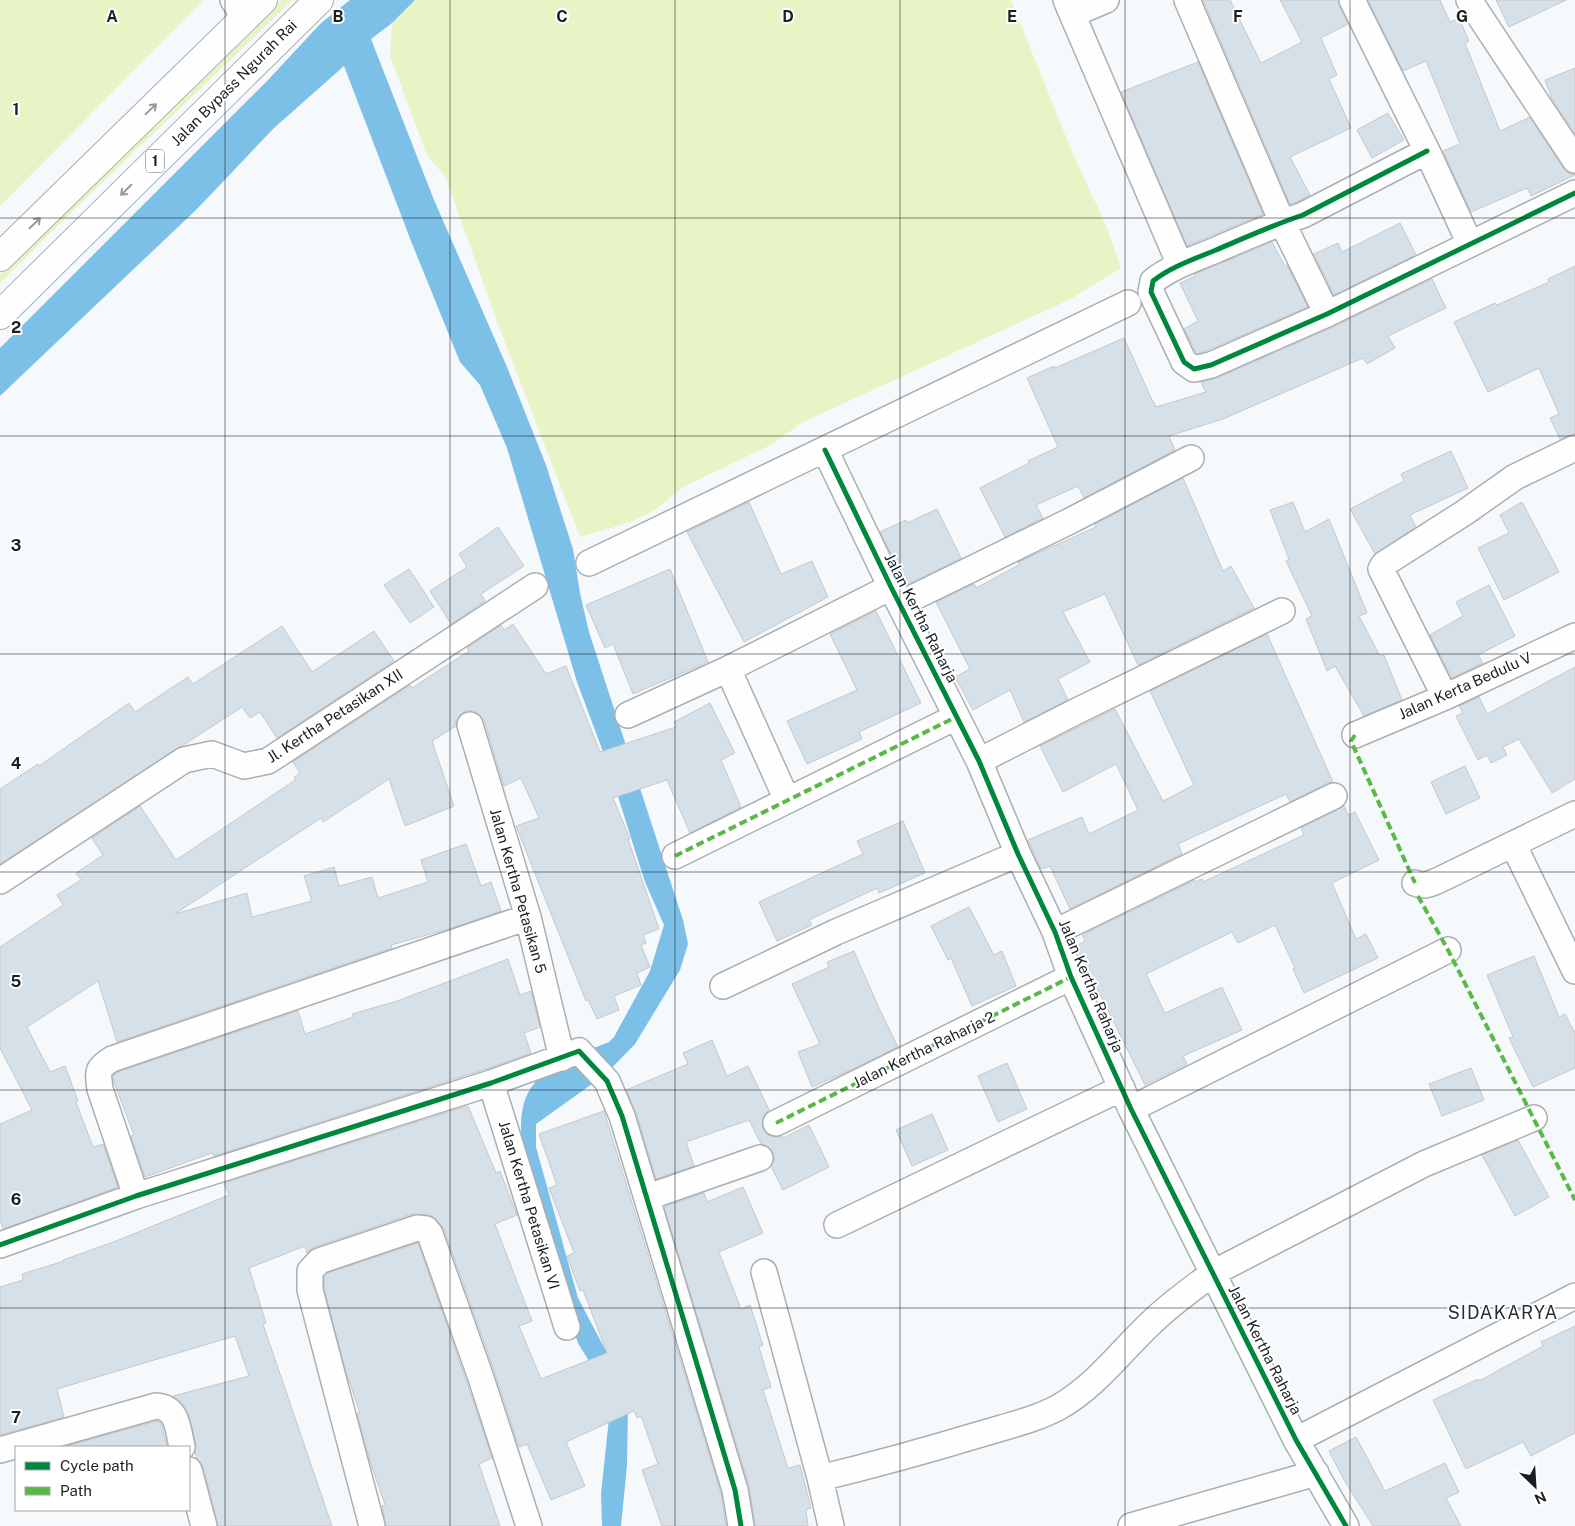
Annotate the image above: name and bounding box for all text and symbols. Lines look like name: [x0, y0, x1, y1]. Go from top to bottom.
text: A: [106, 7, 118, 26]
text: B: [333, 7, 344, 26]
text: C: [556, 7, 568, 26]
text: D: [782, 7, 794, 26]
text: E: [1007, 7, 1017, 26]
text: F: [1233, 7, 1243, 26]
text: G: [1456, 7, 1468, 26]
street label: Jalan Bypass Ngurah Rai: [167, 16, 300, 149]
text: 1: [13, 100, 19, 119]
one-way arrow: [145, 103, 157, 116]
road number: 1: [146, 150, 164, 172]
one-way arrow: [120, 184, 133, 196]
one-way arrow: [29, 217, 41, 229]
text: 2: [11, 318, 21, 337]
text: 3: [11, 536, 21, 555]
street label: Jalan Kertha Raharja: [881, 550, 961, 685]
street label: Jalan Kerta Bedulu V: [1396, 649, 1534, 723]
street label: Jl. Kertha Petasikan XII: [264, 665, 406, 766]
text: 4: [11, 754, 22, 773]
street label: Jalan Kertha Petasikan 5: [487, 806, 550, 975]
street label: Jalan Kertha Raharja: [1056, 917, 1127, 1055]
text: 5: [11, 972, 22, 991]
street label: Jalan Kertha Raharja 2: [850, 1008, 997, 1091]
street label: Jalan Kertha Petasikan VI: [496, 1119, 563, 1291]
text: 6: [11, 1190, 21, 1209]
street label: Jalan Kertha Raharja: [1225, 1282, 1305, 1417]
district label: SIDAKARYA: [1448, 1302, 1558, 1323]
text: 7: [11, 1408, 21, 1427]
legend: [15, 1446, 190, 1511]
text: Cycle path: [60, 1457, 134, 1474]
north arrow: [1510, 1461, 1560, 1511]
text: Path: [60, 1482, 92, 1499]
text: N: [1532, 1488, 1549, 1507]

